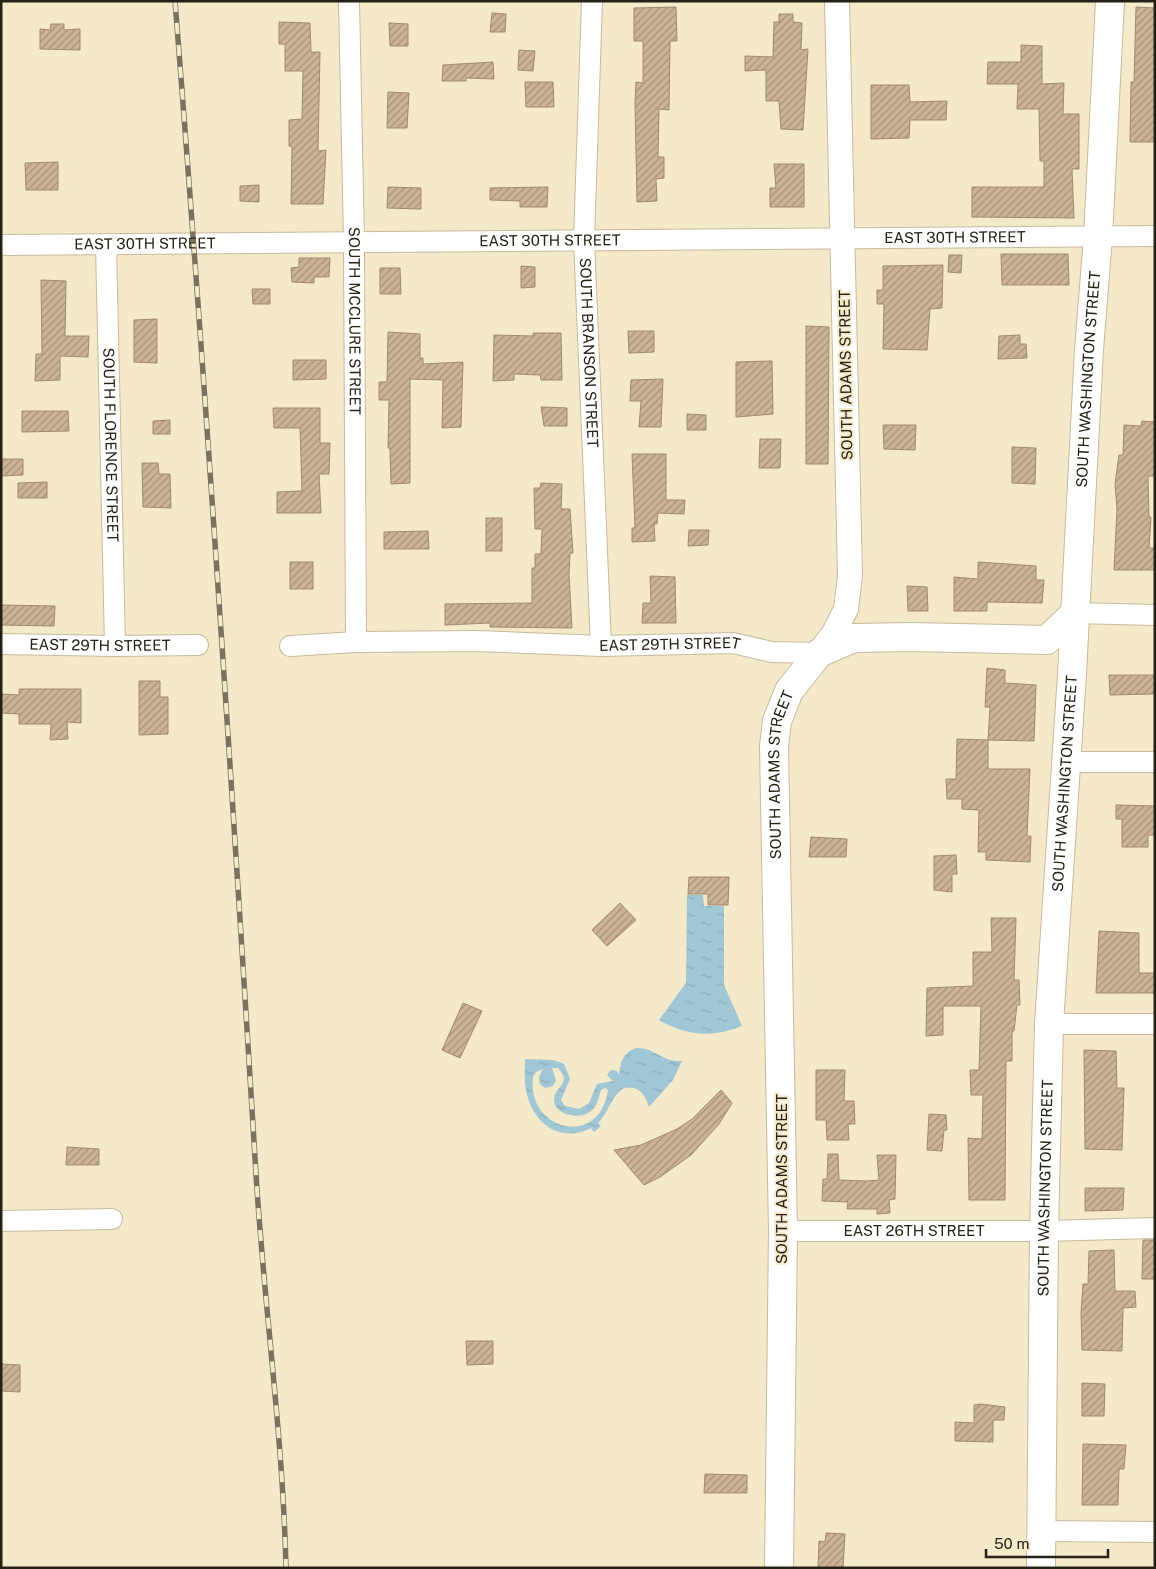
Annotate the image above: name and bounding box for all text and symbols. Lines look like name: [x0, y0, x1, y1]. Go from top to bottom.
street label: SOUTH MCCLURE STREET: [346, 227, 364, 415]
street label: EAST 30TH STREET: [884, 228, 1026, 246]
street label: EAST 30TH STREET: [479, 231, 621, 249]
street label: EAST 30TH STREET: [74, 234, 216, 252]
street label: SOUTH BRANSON STREET: [577, 257, 602, 448]
street label: SOUTH WASHINGTON STREET: [1073, 270, 1103, 488]
street label: SOUTH ADAMS STREET: [836, 290, 855, 460]
street label: SOUTH FLORENCE STREET: [100, 348, 122, 542]
street label: EAST 29TH STREET: [599, 634, 742, 654]
street label: EAST 29TH STREET: [29, 635, 171, 654]
street label: SOUTH WASHINGTON STREET: [1049, 675, 1080, 892]
street label: SOUTH ADAMS STREET: [765, 688, 796, 859]
street label: SOUTH WASHINGTON STREET: [1034, 1079, 1056, 1297]
street label: SOUTH ADAMS STREET: [773, 1094, 790, 1264]
street label: EAST 26TH STREET: [843, 1222, 985, 1239]
scale bar: [986, 1526, 1108, 1558]
text: 50 m: [994, 1535, 1029, 1552]

